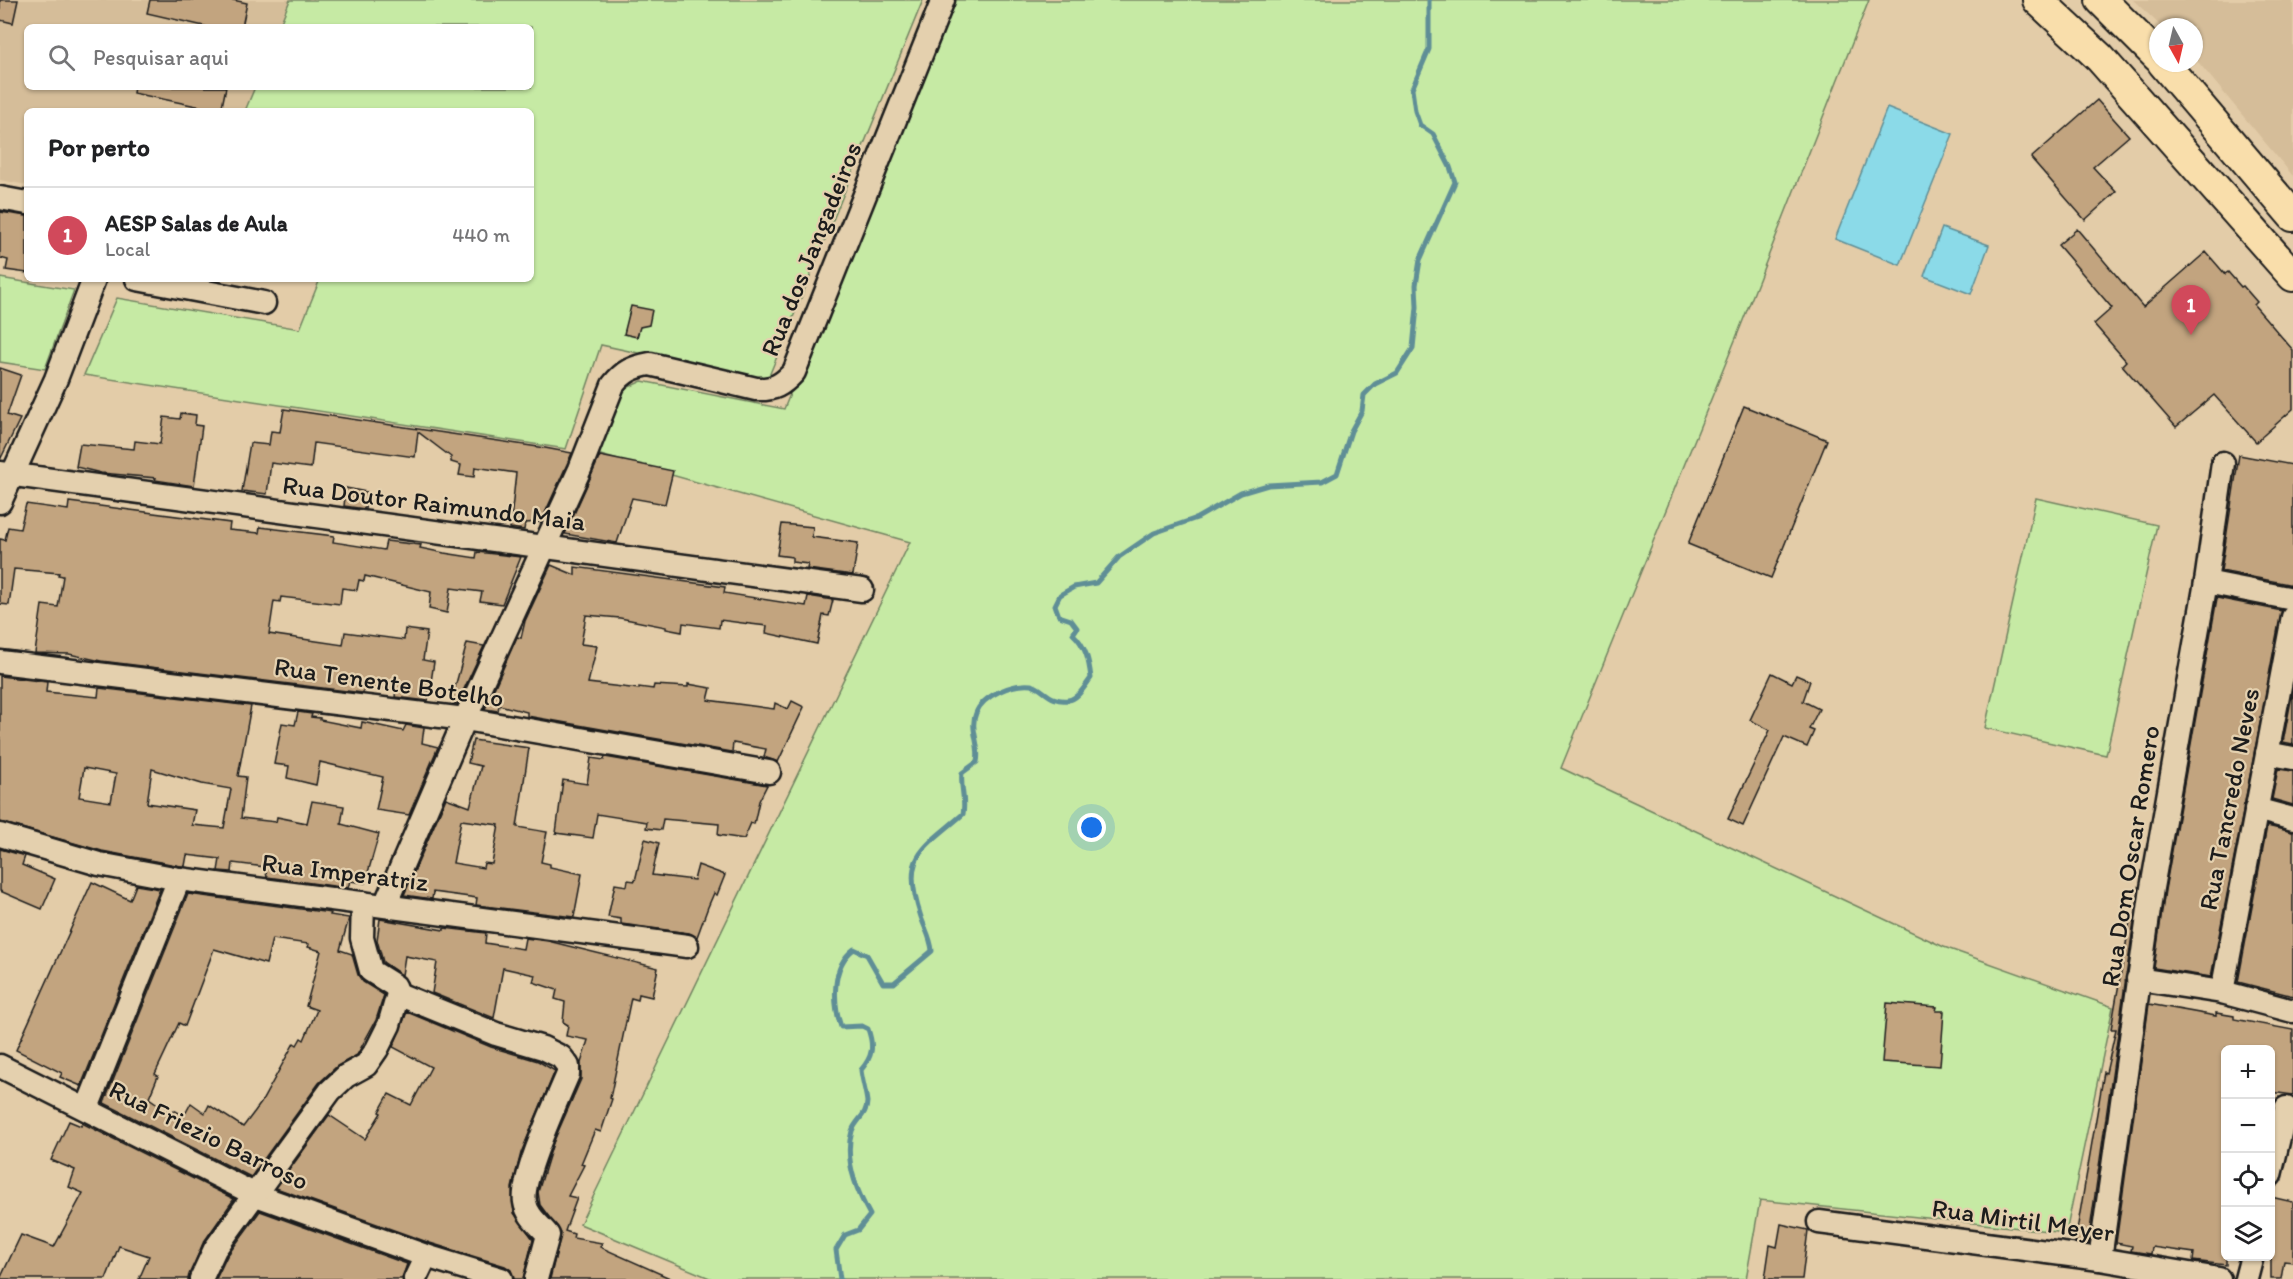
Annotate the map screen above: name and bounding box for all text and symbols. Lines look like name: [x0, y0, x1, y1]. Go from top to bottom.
north arrow: [2149, 18, 2203, 72]
search box: [24, 24, 534, 90]
icon: search: [45, 41, 78, 74]
text: Pesquisar aqui: [93, 44, 229, 71]
text: Por perto: [48, 131, 150, 163]
street label: Rua dos Jangadeiros: [753, 137, 869, 361]
text: AESP Salas de Aula: [105, 210, 288, 237]
text: 1: [63, 223, 72, 247]
text: 440 m: [452, 223, 510, 247]
text: Local: [105, 237, 150, 261]
pin: 1: [2172, 286, 2210, 335]
street label: Rua Doutor Raimundo Maia: [281, 469, 588, 538]
street label: Rua Tenente Botelho: [272, 650, 506, 714]
street label: Rua Tancredo Neves: [2192, 685, 2266, 913]
street label: Rua Dom Oscar Romero: [2094, 723, 2166, 989]
your location: [1077, 813, 1106, 842]
street label: Rua Imperatriz: [260, 846, 430, 898]
map controls: [2221, 1045, 2275, 1261]
button: +: [2221, 1045, 2275, 1099]
street label: Rua Friezio Barroso: [104, 1073, 314, 1197]
button: −: [2221, 1099, 2275, 1153]
button: locate: [2221, 1153, 2275, 1207]
street label: Rua Mirtil Meyer: [1930, 1191, 2116, 1249]
button: layers: [2221, 1207, 2275, 1261]

